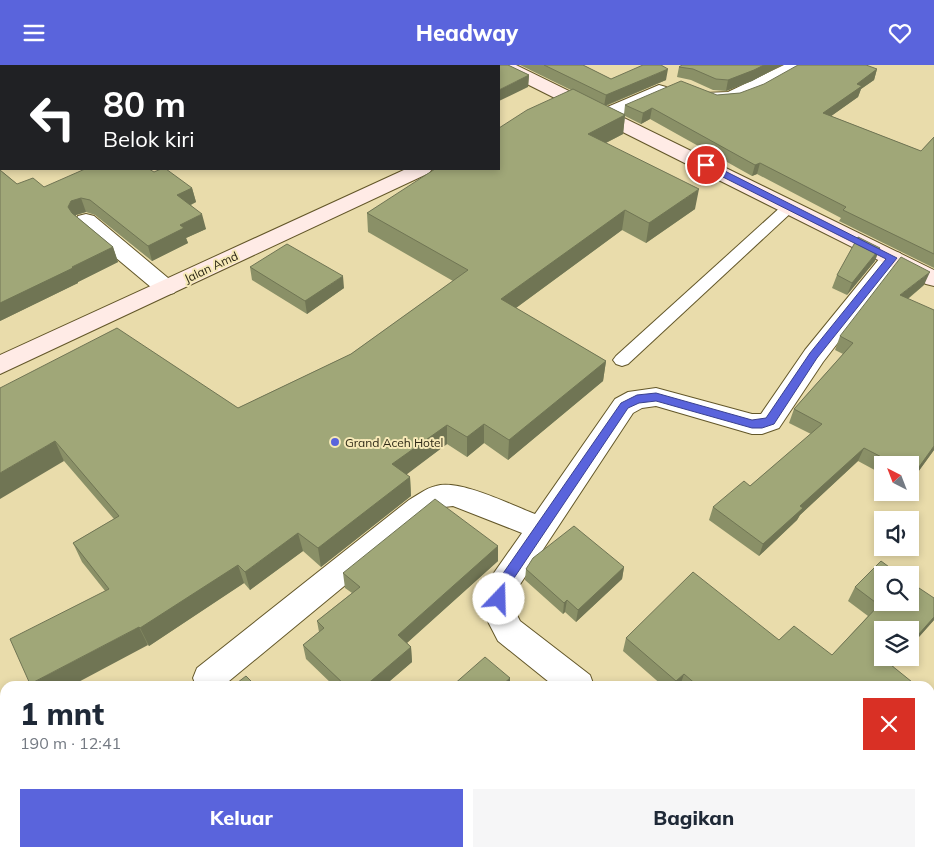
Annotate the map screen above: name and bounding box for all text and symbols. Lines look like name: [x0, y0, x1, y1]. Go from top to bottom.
icon: menu: [20, 19, 48, 47]
text: Headway: [416, 19, 518, 47]
icon: heart: [886, 19, 914, 47]
text: 80 m: [103, 82, 186, 126]
icon: left: [20, 85, 85, 150]
text: Belok kiri: [103, 125, 195, 153]
pin: [685, 144, 727, 186]
icon: arrive: [692, 151, 720, 179]
street label: Jalan Amd: [182, 248, 240, 286]
place label: Grand Aceh Hotel: [345, 435, 443, 450]
marker: Grand Aceh Hotel: [329, 436, 341, 448]
north arrow: [874, 456, 919, 501]
map controls: [874, 456, 919, 666]
button: sound: [874, 511, 919, 556]
button: search: [874, 566, 919, 611]
position arrow: [472, 572, 524, 624]
button: layers: [874, 621, 919, 666]
text: 1 mnt: [20, 695, 104, 733]
button: close: [863, 698, 915, 750]
text: 190 m · 12:41: [20, 733, 121, 753]
button: Keluar: [20, 789, 463, 847]
button: Bagikan: [473, 789, 915, 847]

